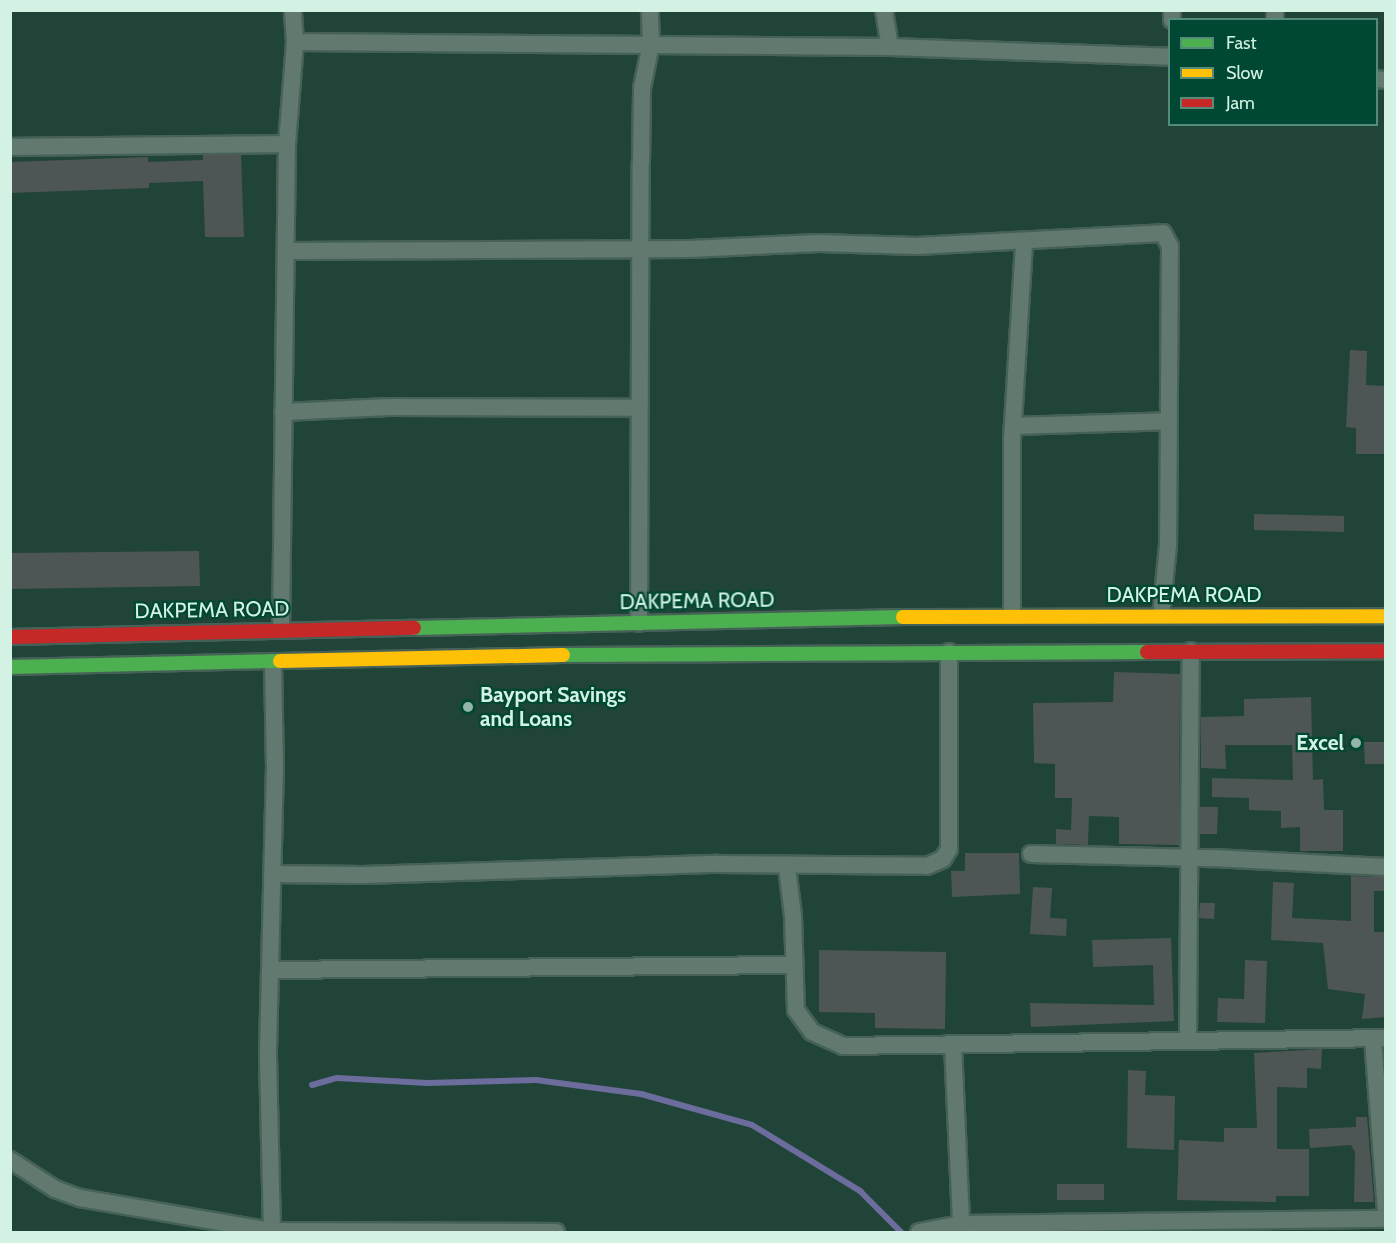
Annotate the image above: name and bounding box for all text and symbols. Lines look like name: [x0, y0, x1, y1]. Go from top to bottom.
legend: [1168, 18, 1378, 126]
text: Fast: [1226, 32, 1257, 54]
text: Slow: [1226, 62, 1263, 84]
text: Jam: [1226, 92, 1255, 114]
street label: DAKPEMA ROAD: [1106, 582, 1262, 608]
street label: DAKPEMA ROAD: [619, 587, 775, 615]
street label: DAKPEMA ROAD: [134, 596, 290, 624]
place label: Bayport Savings and Loans: [480, 682, 626, 732]
marker: Bayport Savings and Loans: [461, 700, 475, 714]
place label: Excel: [1296, 730, 1344, 756]
marker: Excel: [1349, 736, 1363, 750]

